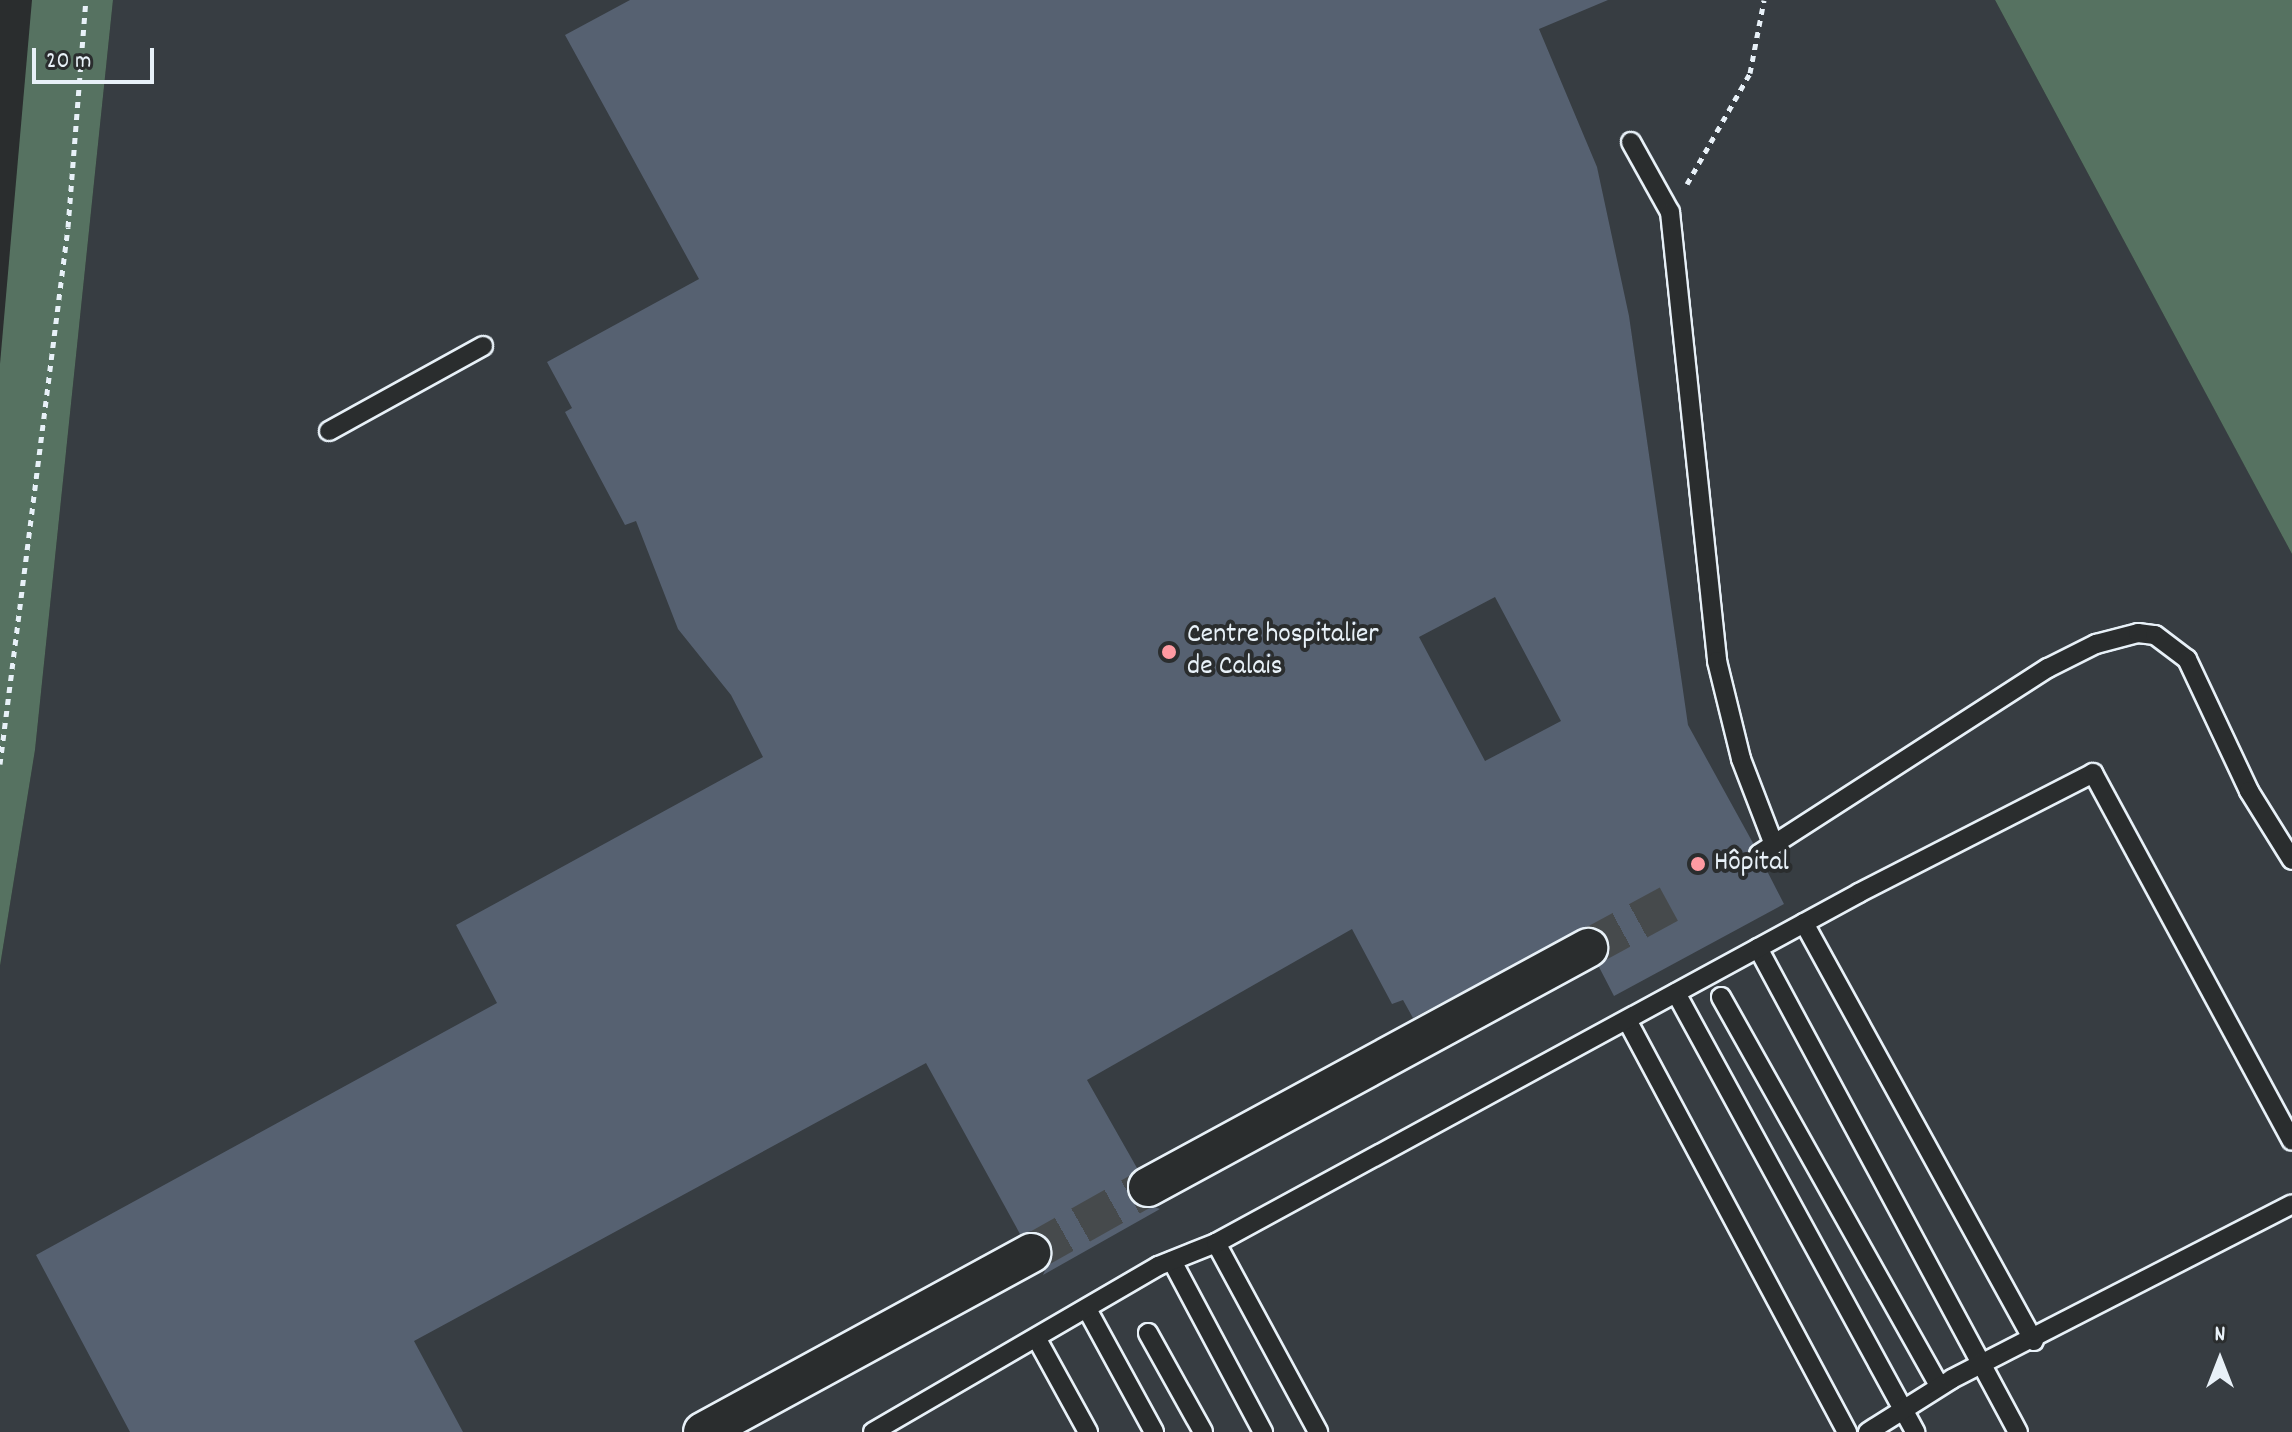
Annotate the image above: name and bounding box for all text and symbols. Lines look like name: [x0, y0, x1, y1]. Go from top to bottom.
scale bar: [36, 32, 158, 82]
text: 20 m: [46, 45, 92, 79]
place label: Centre hospitalier de Calais: [1187, 619, 1379, 685]
marker: Centre hospitalier de Calais: [1158, 641, 1180, 663]
place label: Hôpital: [1714, 847, 1789, 881]
marker: Hôpital: [1689, 855, 1707, 873]
north arrow: [2180, 1320, 2260, 1400]
text: N: [2215, 1320, 2225, 1351]

